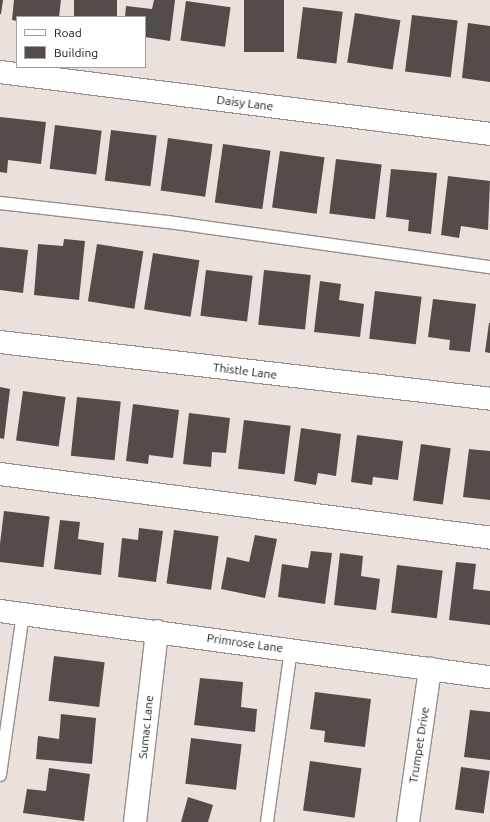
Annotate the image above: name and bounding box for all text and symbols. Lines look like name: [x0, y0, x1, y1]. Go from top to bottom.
legend: [16, 16, 146, 68]
text: Road: [54, 26, 82, 39]
text: Building: [54, 46, 98, 59]
street label: Daisy Lane: [216, 92, 274, 114]
street label: Thistle Lane: [212, 360, 278, 382]
street label: Primrose Lane: [206, 631, 284, 655]
street label: Sumac Lane: [136, 695, 156, 759]
street label: Trumpet Drive: [406, 706, 432, 784]

